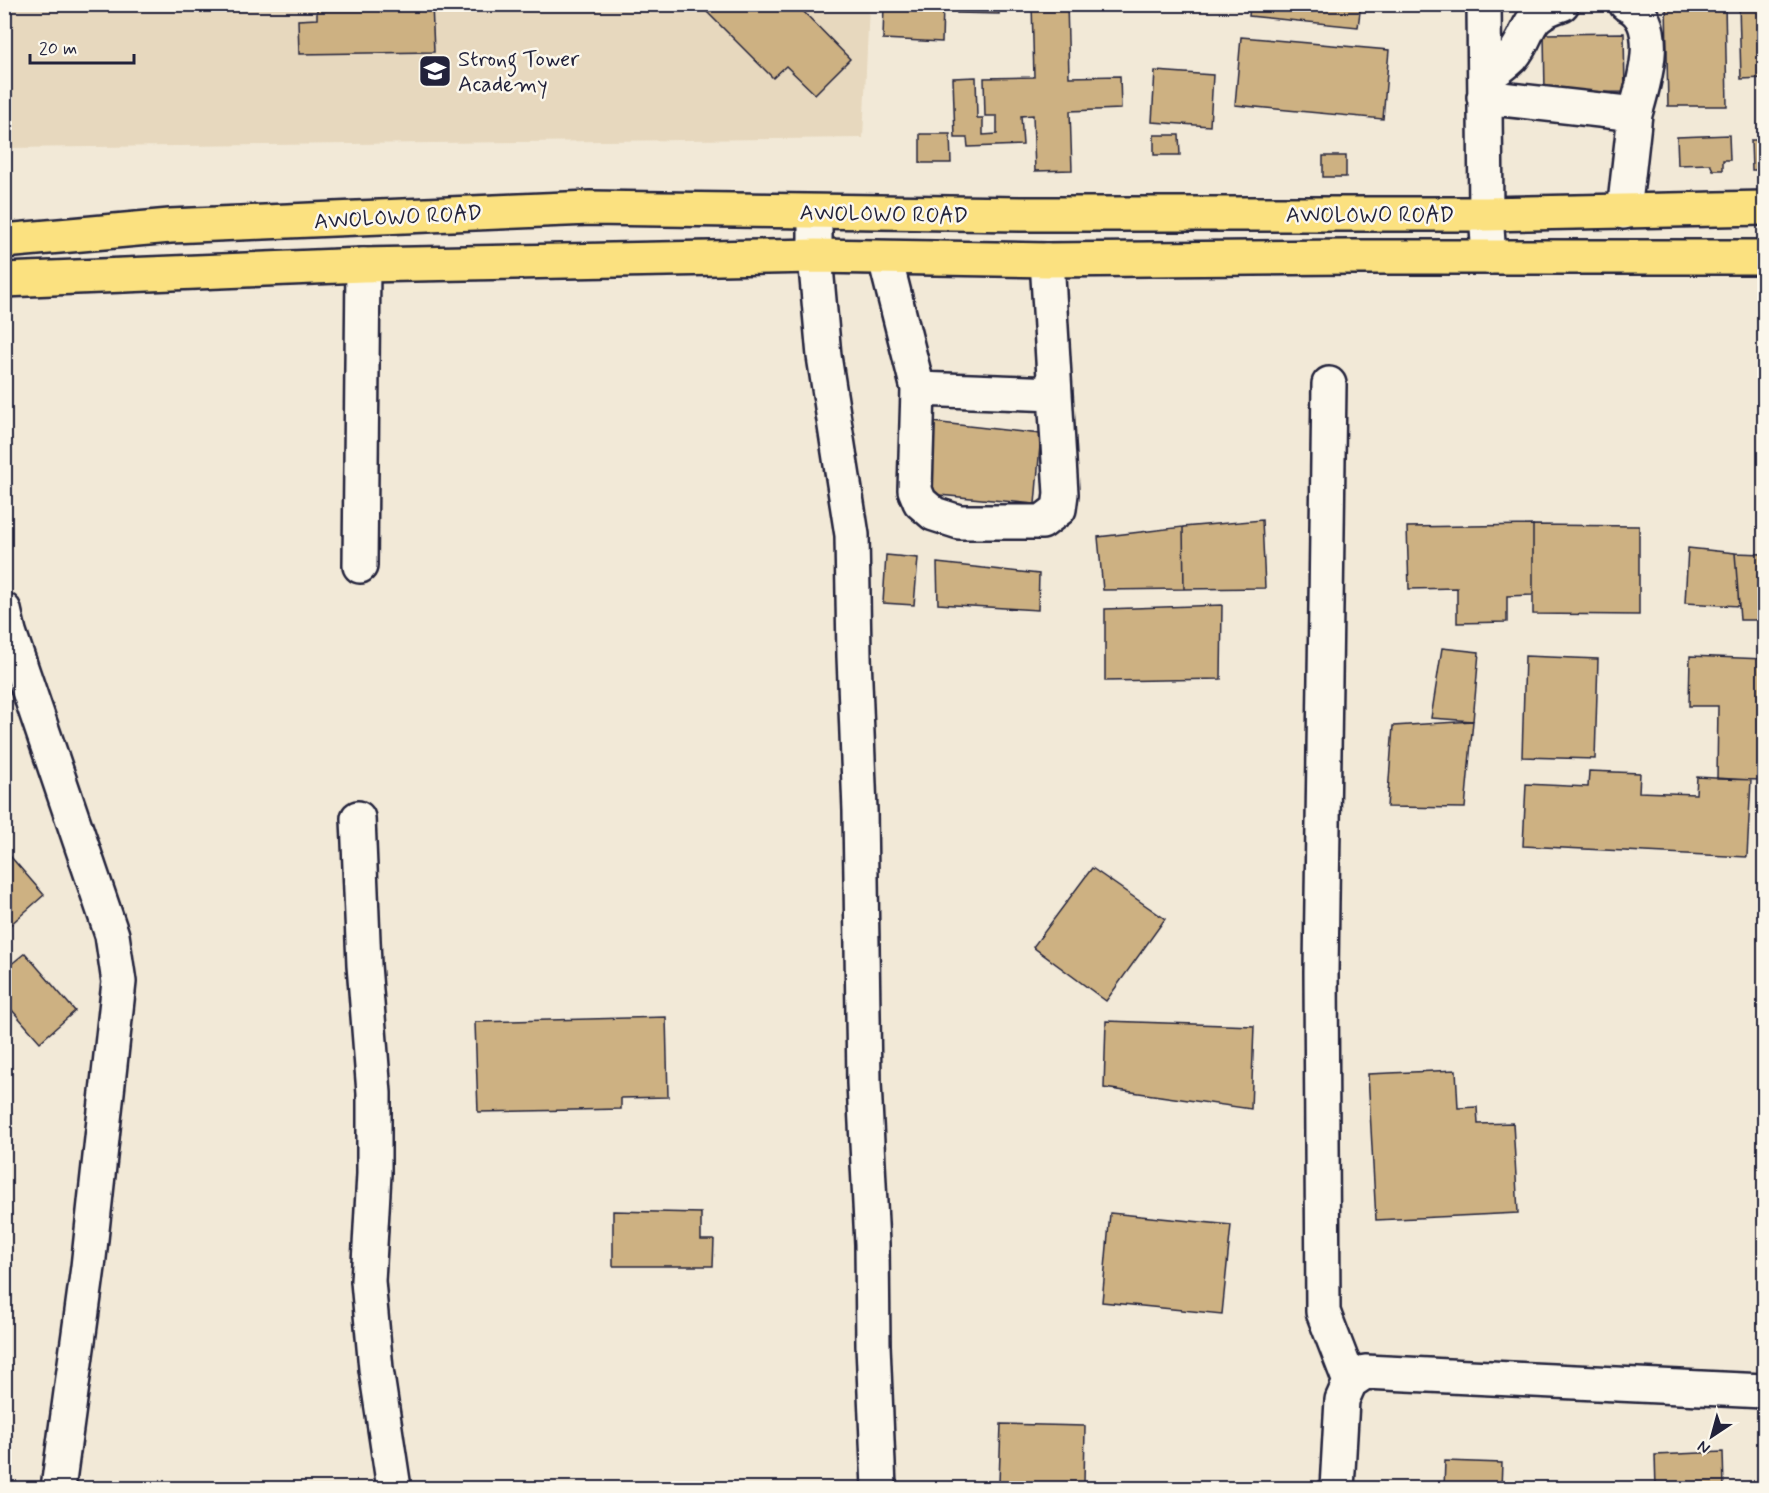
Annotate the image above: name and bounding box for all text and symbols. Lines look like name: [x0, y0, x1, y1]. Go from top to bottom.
scale bar: [30, 27, 134, 65]
text: 20 m: [39, 37, 77, 61]
place label: Strong Tower Academy: [458, 46, 580, 99]
school or university icon: Strong Tower Academy: [417, 53, 453, 89]
street label: AWOLOWO ROAD: [313, 200, 483, 236]
street label: AWOLOWO ROAD: [799, 200, 969, 230]
street label: AWOLOWO ROAD: [1286, 202, 1454, 230]
north arrow: [1682, 1406, 1742, 1466]
text: N: [1694, 1435, 1715, 1459]

